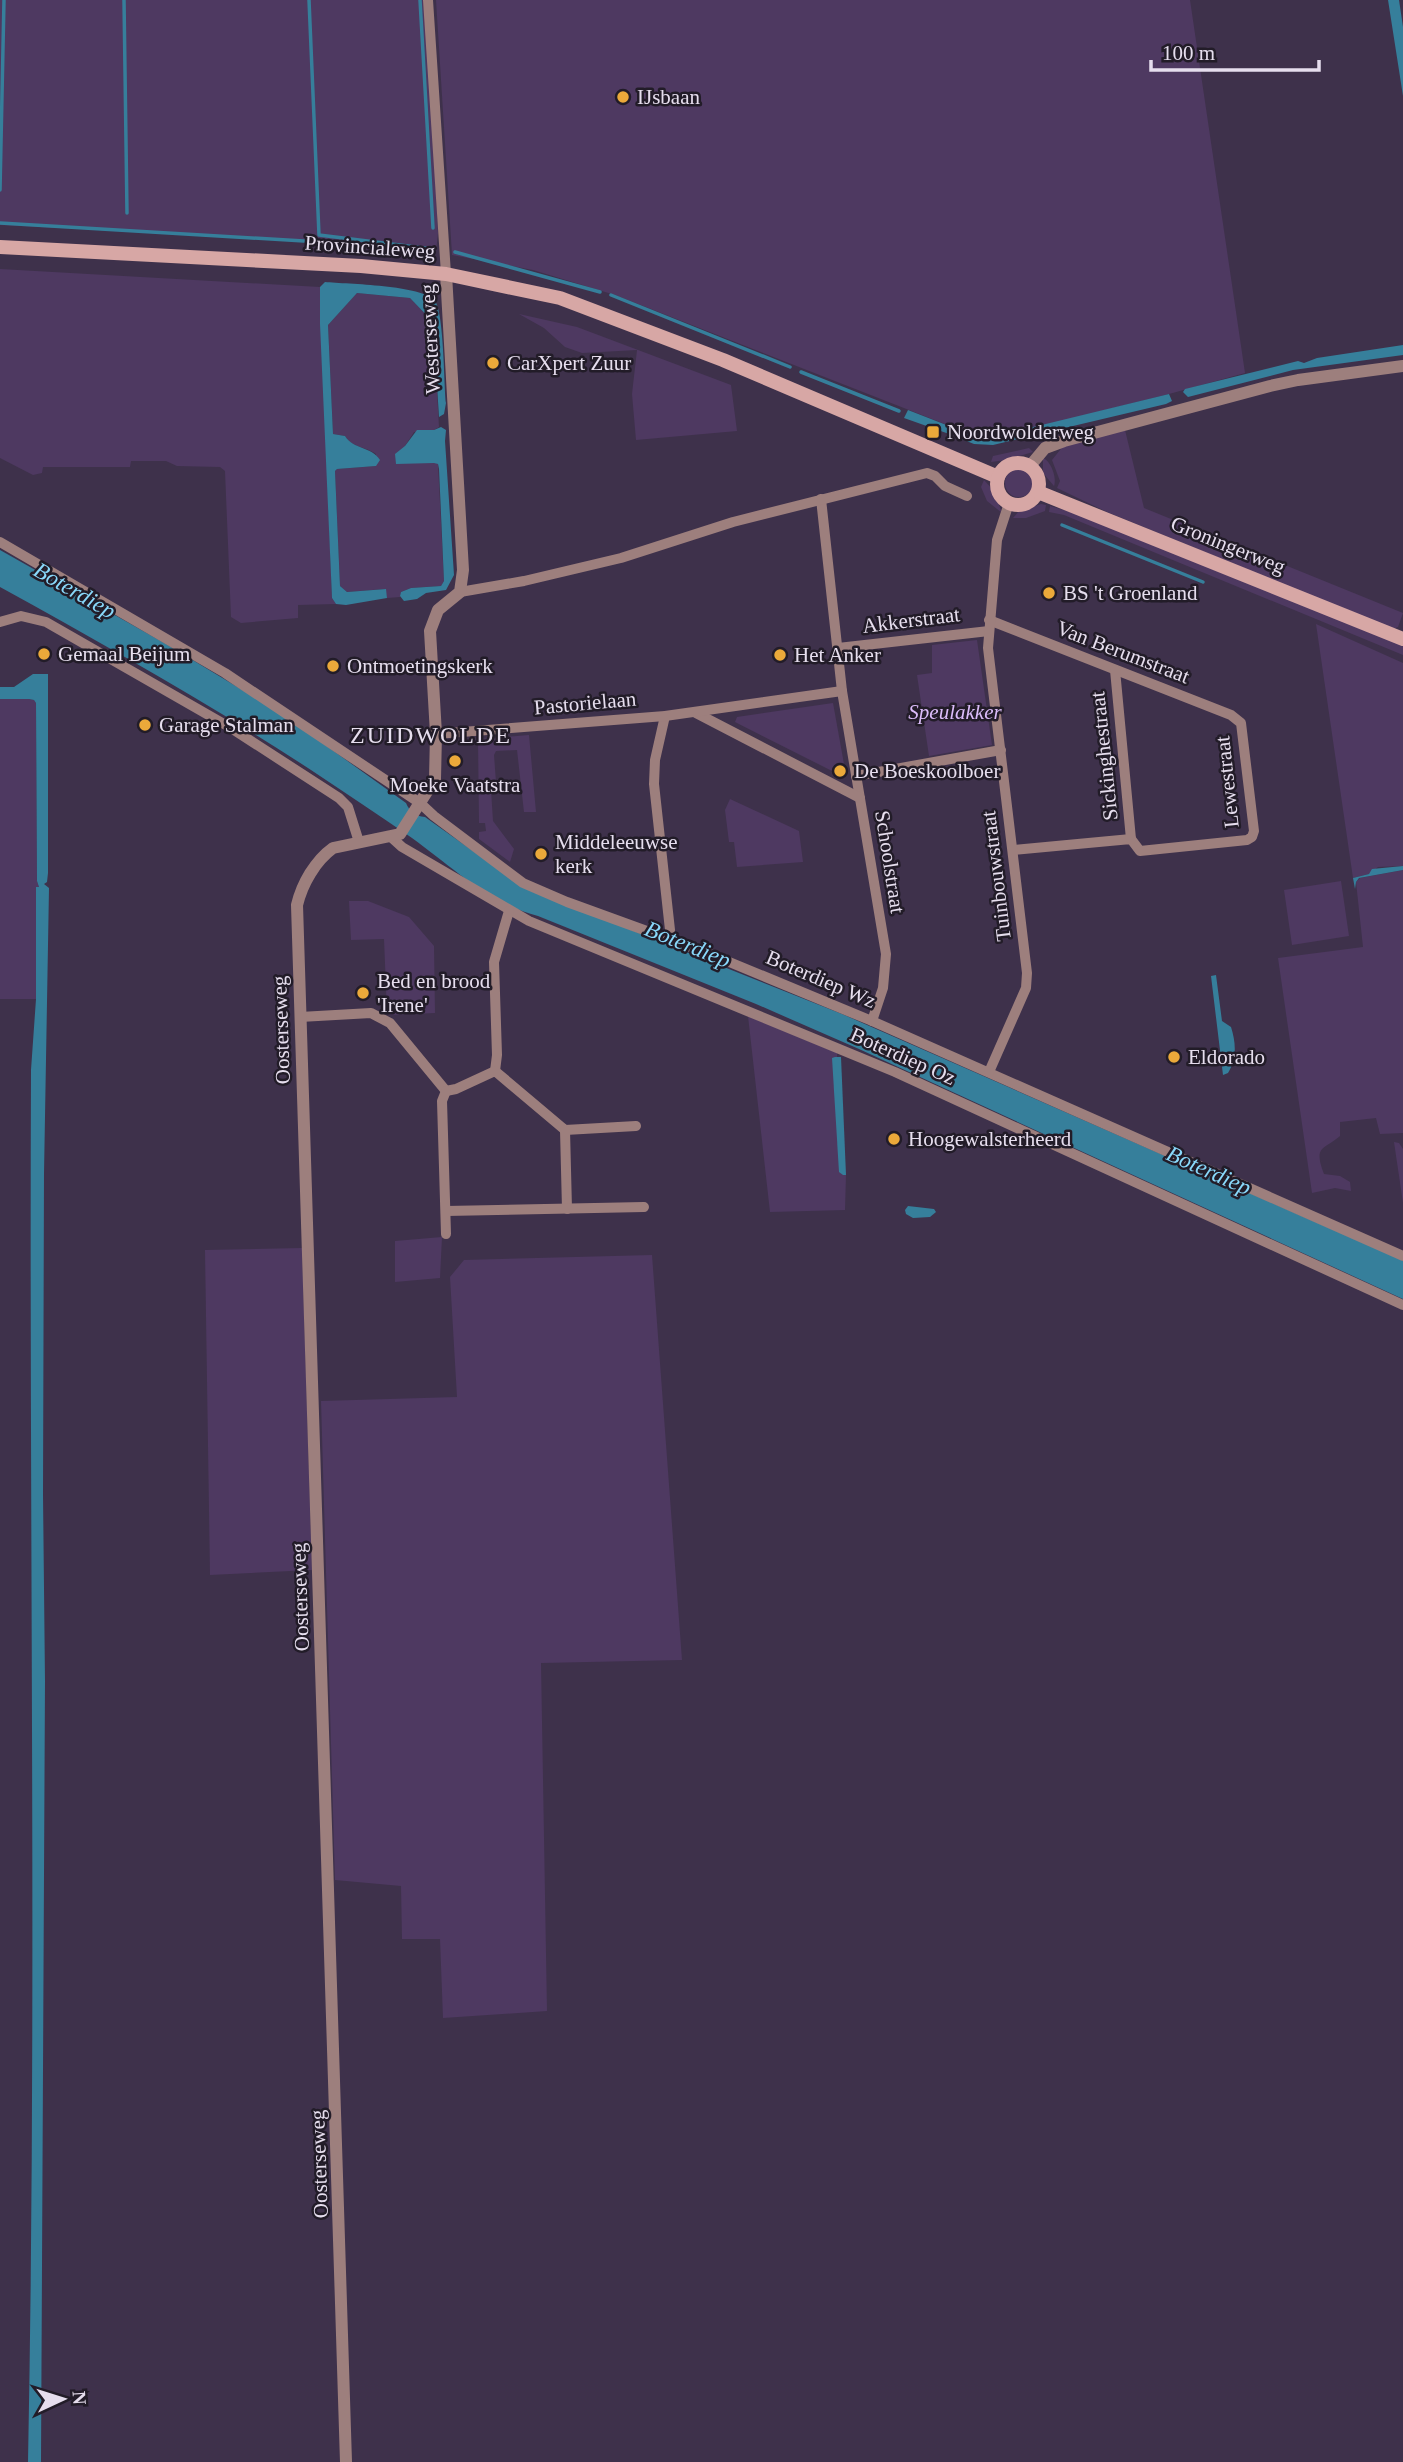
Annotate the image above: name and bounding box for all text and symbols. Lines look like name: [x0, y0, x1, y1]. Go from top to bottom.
scale bar: [1151, 28, 1319, 72]
text: 100 m: [1162, 41, 1215, 65]
place label: IJsbaan: [637, 85, 700, 109]
marker: IJsbaan: [615, 89, 631, 105]
street label: Provincialeweg: [304, 230, 436, 264]
street label: Westerseweg: [415, 283, 445, 395]
place label: CarXpert Zuur: [507, 351, 631, 375]
marker: CarXpert Zuur: [485, 355, 501, 371]
place label: Noordwolderweg: [947, 420, 1094, 444]
marker: Noordwolderweg: [925, 424, 941, 440]
street label: Groningerweg: [1167, 511, 1289, 579]
water label: Boterdiep: [30, 557, 120, 624]
place label: BS 't Groenland: [1063, 581, 1198, 605]
marker: BS 't Groenland: [1041, 585, 1057, 601]
street label: Akkerstraat: [861, 602, 961, 638]
street label: Van Berumstraat: [1053, 616, 1193, 688]
place label: Gemaal Beijum: [58, 642, 190, 666]
place label: Het Anker: [794, 643, 881, 667]
marker: Gemaal Beijum: [36, 646, 52, 662]
marker: Het Anker: [772, 647, 788, 663]
place label: Ontmoetingskerk: [347, 654, 493, 678]
marker: Ontmoetingskerk: [325, 658, 341, 674]
street label: Pastorielaan: [533, 687, 638, 719]
street label: Sickinghestraat: [1085, 690, 1123, 822]
park label: Speulakker: [908, 700, 1002, 724]
place label: Garage Stalman: [159, 713, 294, 737]
marker: Garage Stalman: [137, 717, 153, 733]
district label: ZUIDWOLDE: [350, 722, 512, 748]
street label: Lewestraat: [1210, 735, 1244, 829]
marker: Moeke Vaatstra: [447, 753, 463, 769]
place label: De Boeskoolboer: [854, 759, 1000, 783]
marker: De Boeskoolboer: [832, 763, 848, 779]
place label: Moeke Vaatstra: [390, 773, 521, 797]
street label: Schoolstraat: [870, 809, 910, 915]
street label: Tuinbouwstraat: [976, 809, 1016, 943]
place label: Middeleeuwse kerk: [555, 830, 677, 878]
marker: Middeleeuwse kerk: [533, 846, 549, 862]
water label: Boterdiep: [641, 916, 734, 973]
street label: Boterdiep Wz: [763, 945, 879, 1013]
place label: Bed en brood 'Irene': [377, 969, 491, 1017]
street label: Oosterseweg: [267, 975, 295, 1085]
marker: Bed en brood 'Irene': [355, 985, 371, 1001]
street label: Boterdiep Oz: [847, 1022, 959, 1090]
place label: Eldorado: [1188, 1045, 1265, 1069]
marker: Eldorado: [1166, 1049, 1182, 1065]
place label: Hoogewalsterheerd: [908, 1127, 1072, 1151]
marker: Hoogewalsterheerd: [886, 1131, 902, 1147]
water label: Boterdiep: [1163, 1141, 1255, 1200]
street label: Oosterseweg: [286, 1542, 314, 1652]
street label: Oosterseweg: [305, 2109, 333, 2219]
north arrow: [28, 2364, 98, 2434]
text: N: [69, 2390, 90, 2406]

